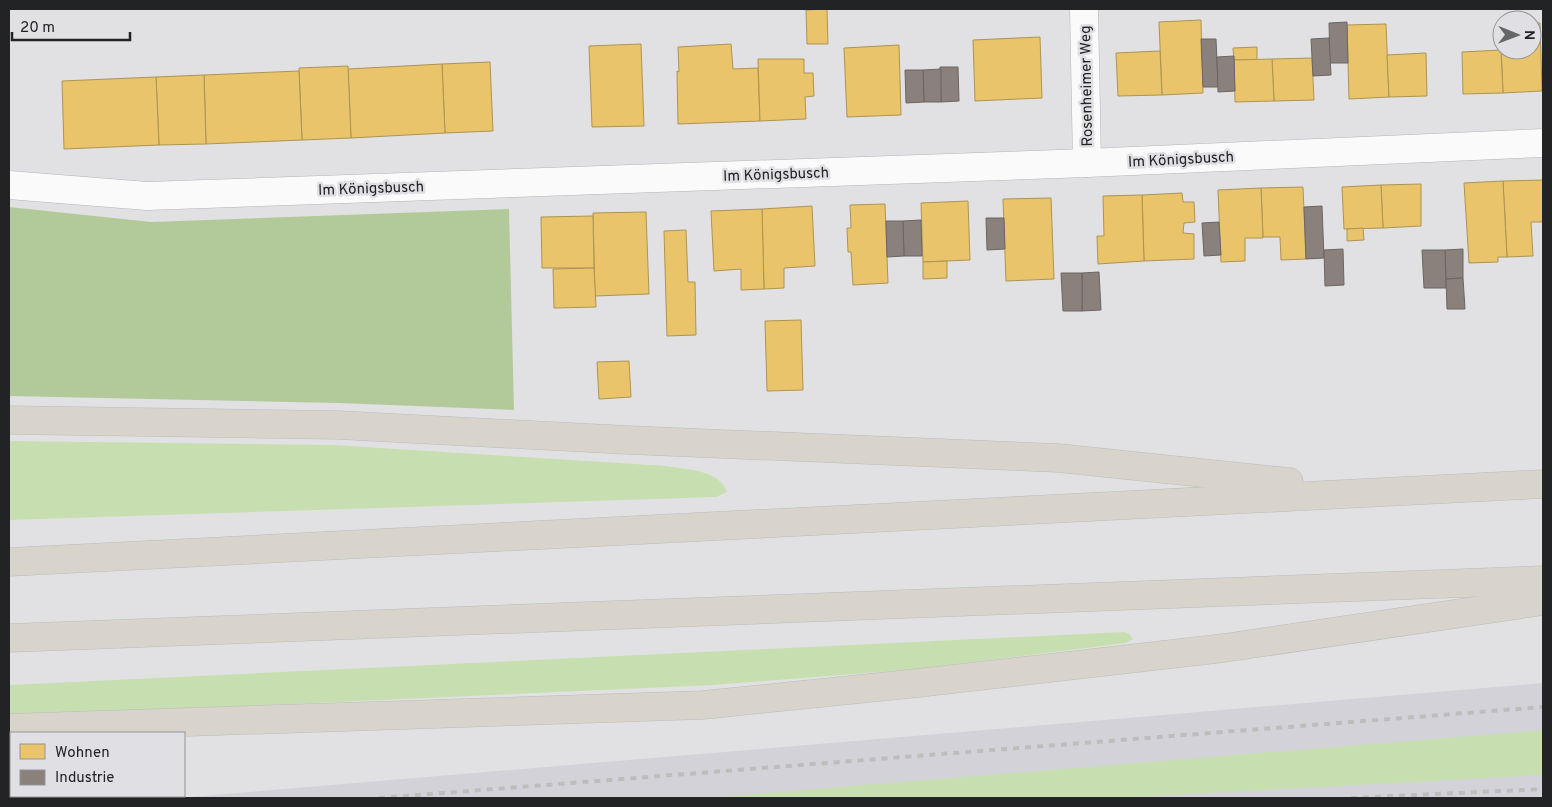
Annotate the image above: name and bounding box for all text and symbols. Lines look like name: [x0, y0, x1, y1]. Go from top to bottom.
scale bar: [12, 10, 130, 42]
north arrow: [1492, 10, 1542, 60]
text: 20 m: [20, 19, 55, 38]
street label: Rosenheimer Weg: [1077, 25, 1098, 147]
text: N: [1520, 30, 1537, 40]
street label: Im Königsbusch: [1128, 148, 1234, 173]
street label: Im Königsbusch: [723, 164, 829, 187]
street label: Im Königsbusch: [318, 178, 424, 201]
legend: [10, 732, 185, 797]
text: Wohnen: [55, 744, 110, 763]
text: Industrie: [55, 769, 114, 788]

